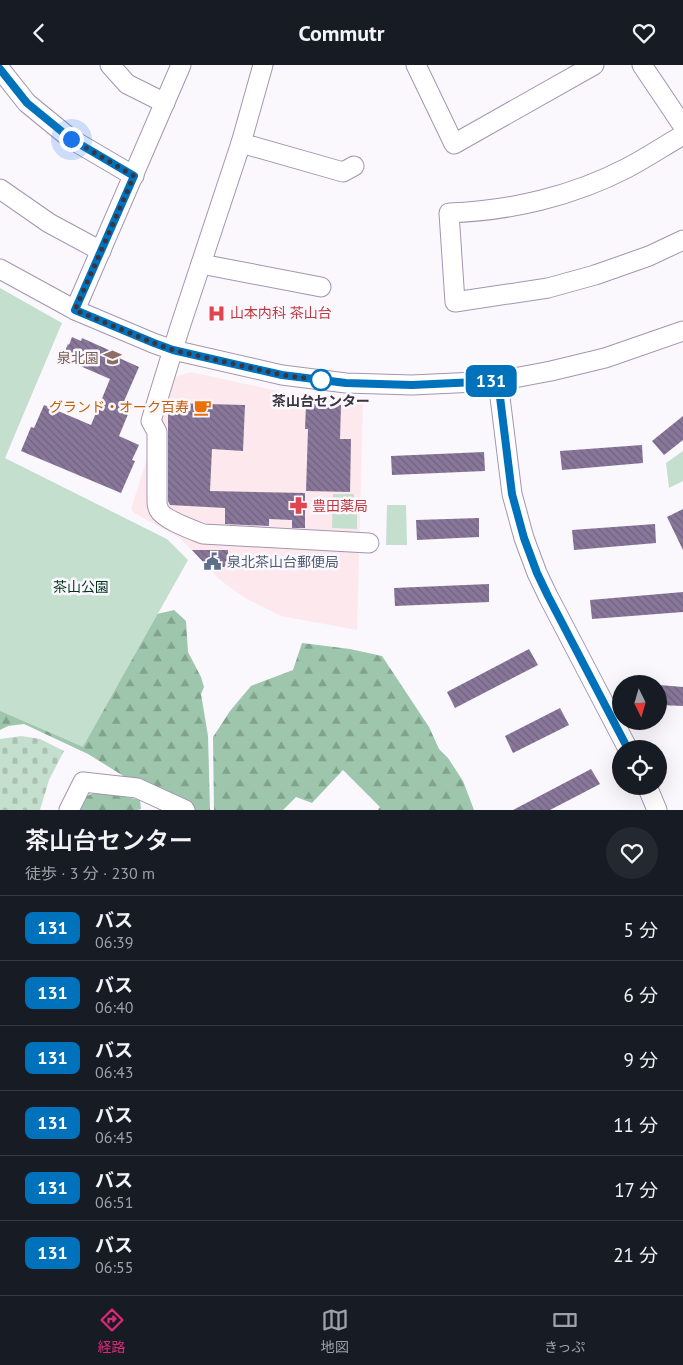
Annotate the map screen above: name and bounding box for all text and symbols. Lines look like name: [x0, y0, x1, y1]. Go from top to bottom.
icon: back: [25, 19, 53, 47]
text: Commutr: [299, 19, 384, 47]
icon: heart: [630, 19, 658, 47]
your location: [59, 127, 84, 152]
hospital icon: 山本内科 茶山台: [206, 303, 226, 323]
place label: 山本内科 茶山台: [230, 304, 332, 322]
school or university icon: 泉北園: [103, 348, 123, 368]
place label: 泉北園: [57, 349, 99, 367]
line badge: 131: [462, 365, 520, 397]
marker: 茶山台センター: [310, 369, 332, 391]
text: 131: [476, 369, 506, 392]
place label: 茶山台センター: [272, 392, 370, 410]
cafe icon: グランド・オーク百寿: [193, 397, 213, 417]
place label: グランド・オーク百寿: [49, 398, 189, 416]
pharmacy icon: 豊田薬局: [288, 496, 308, 516]
place label: 豊田薬局: [312, 497, 368, 515]
public building icon: 泉北茶山台郵便局: [203, 552, 223, 572]
place label: 泉北茶山台郵便局: [227, 553, 339, 571]
park label: 茶山公園: [53, 578, 109, 596]
north arrow: [612, 675, 668, 730]
map controls: [612, 675, 667, 795]
button: locate: [612, 740, 667, 795]
text: 茶山台センター: [25, 825, 193, 856]
button: heart: [606, 827, 658, 879]
text: 徒歩 · 3 分 · 230 m: [25, 863, 155, 883]
text: バス: [95, 908, 133, 932]
text: 131: [37, 916, 68, 939]
text: 5 分: [624, 918, 658, 942]
text: 06:39: [95, 932, 133, 952]
text: バス: [95, 973, 133, 997]
text: 131: [37, 981, 68, 1004]
text: 6 分: [624, 983, 658, 1007]
text: 06:40: [95, 997, 133, 1017]
text: バス: [95, 1038, 133, 1062]
text: 131: [37, 1046, 68, 1069]
text: 9 分: [624, 1048, 658, 1072]
text: 06:43: [95, 1062, 133, 1082]
text: バス: [95, 1103, 133, 1127]
text: 131: [37, 1111, 68, 1134]
text: 11 分: [613, 1113, 658, 1137]
text: 06:45: [95, 1127, 133, 1147]
text: バス: [95, 1168, 133, 1192]
text: 131: [37, 1176, 68, 1199]
text: 17 分: [614, 1178, 658, 1202]
text: 06:51: [95, 1192, 133, 1212]
text: バス: [95, 1233, 133, 1257]
text: 131: [37, 1241, 68, 1264]
text: 21 分: [613, 1243, 658, 1267]
text: 06:55: [95, 1257, 133, 1277]
tab: 経路: [98, 1306, 126, 1356]
tab: 地図: [321, 1306, 349, 1356]
tab: きっぷ: [544, 1306, 585, 1356]

